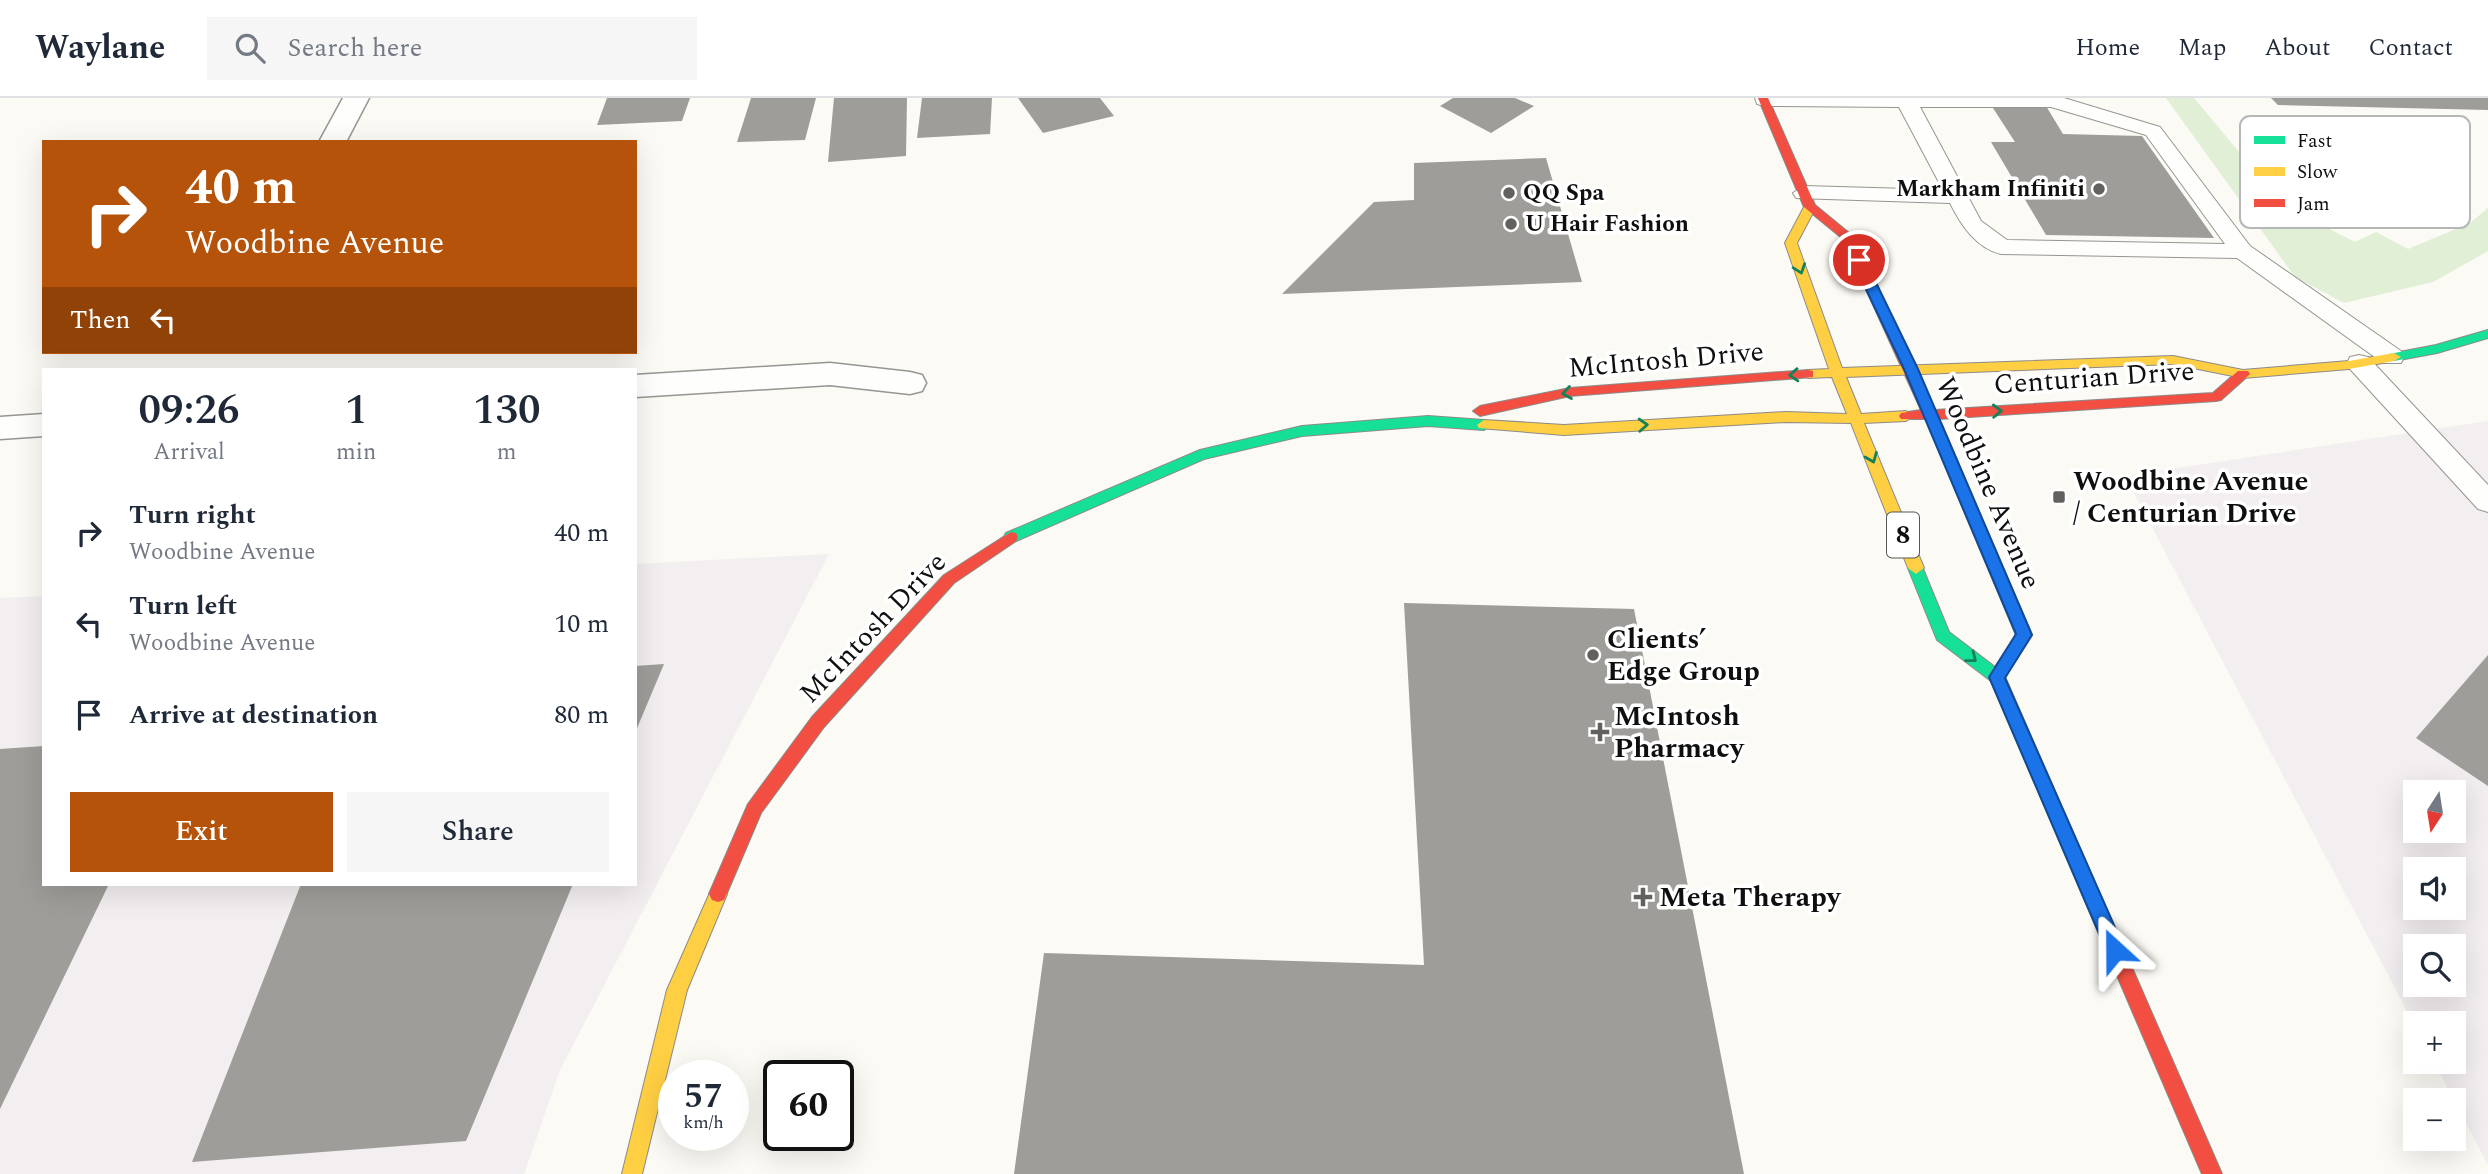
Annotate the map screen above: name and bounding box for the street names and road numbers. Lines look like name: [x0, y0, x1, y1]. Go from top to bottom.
street label: McIntosh Drive: [1566, 330, 1766, 390]
street label: Centurian Drive: [1992, 350, 2196, 406]
street label: Woodbine Avenue: [1924, 370, 2052, 596]
road number: 8: [1887, 512, 1919, 558]
street label: McIntosh Drive: [789, 542, 957, 714]

